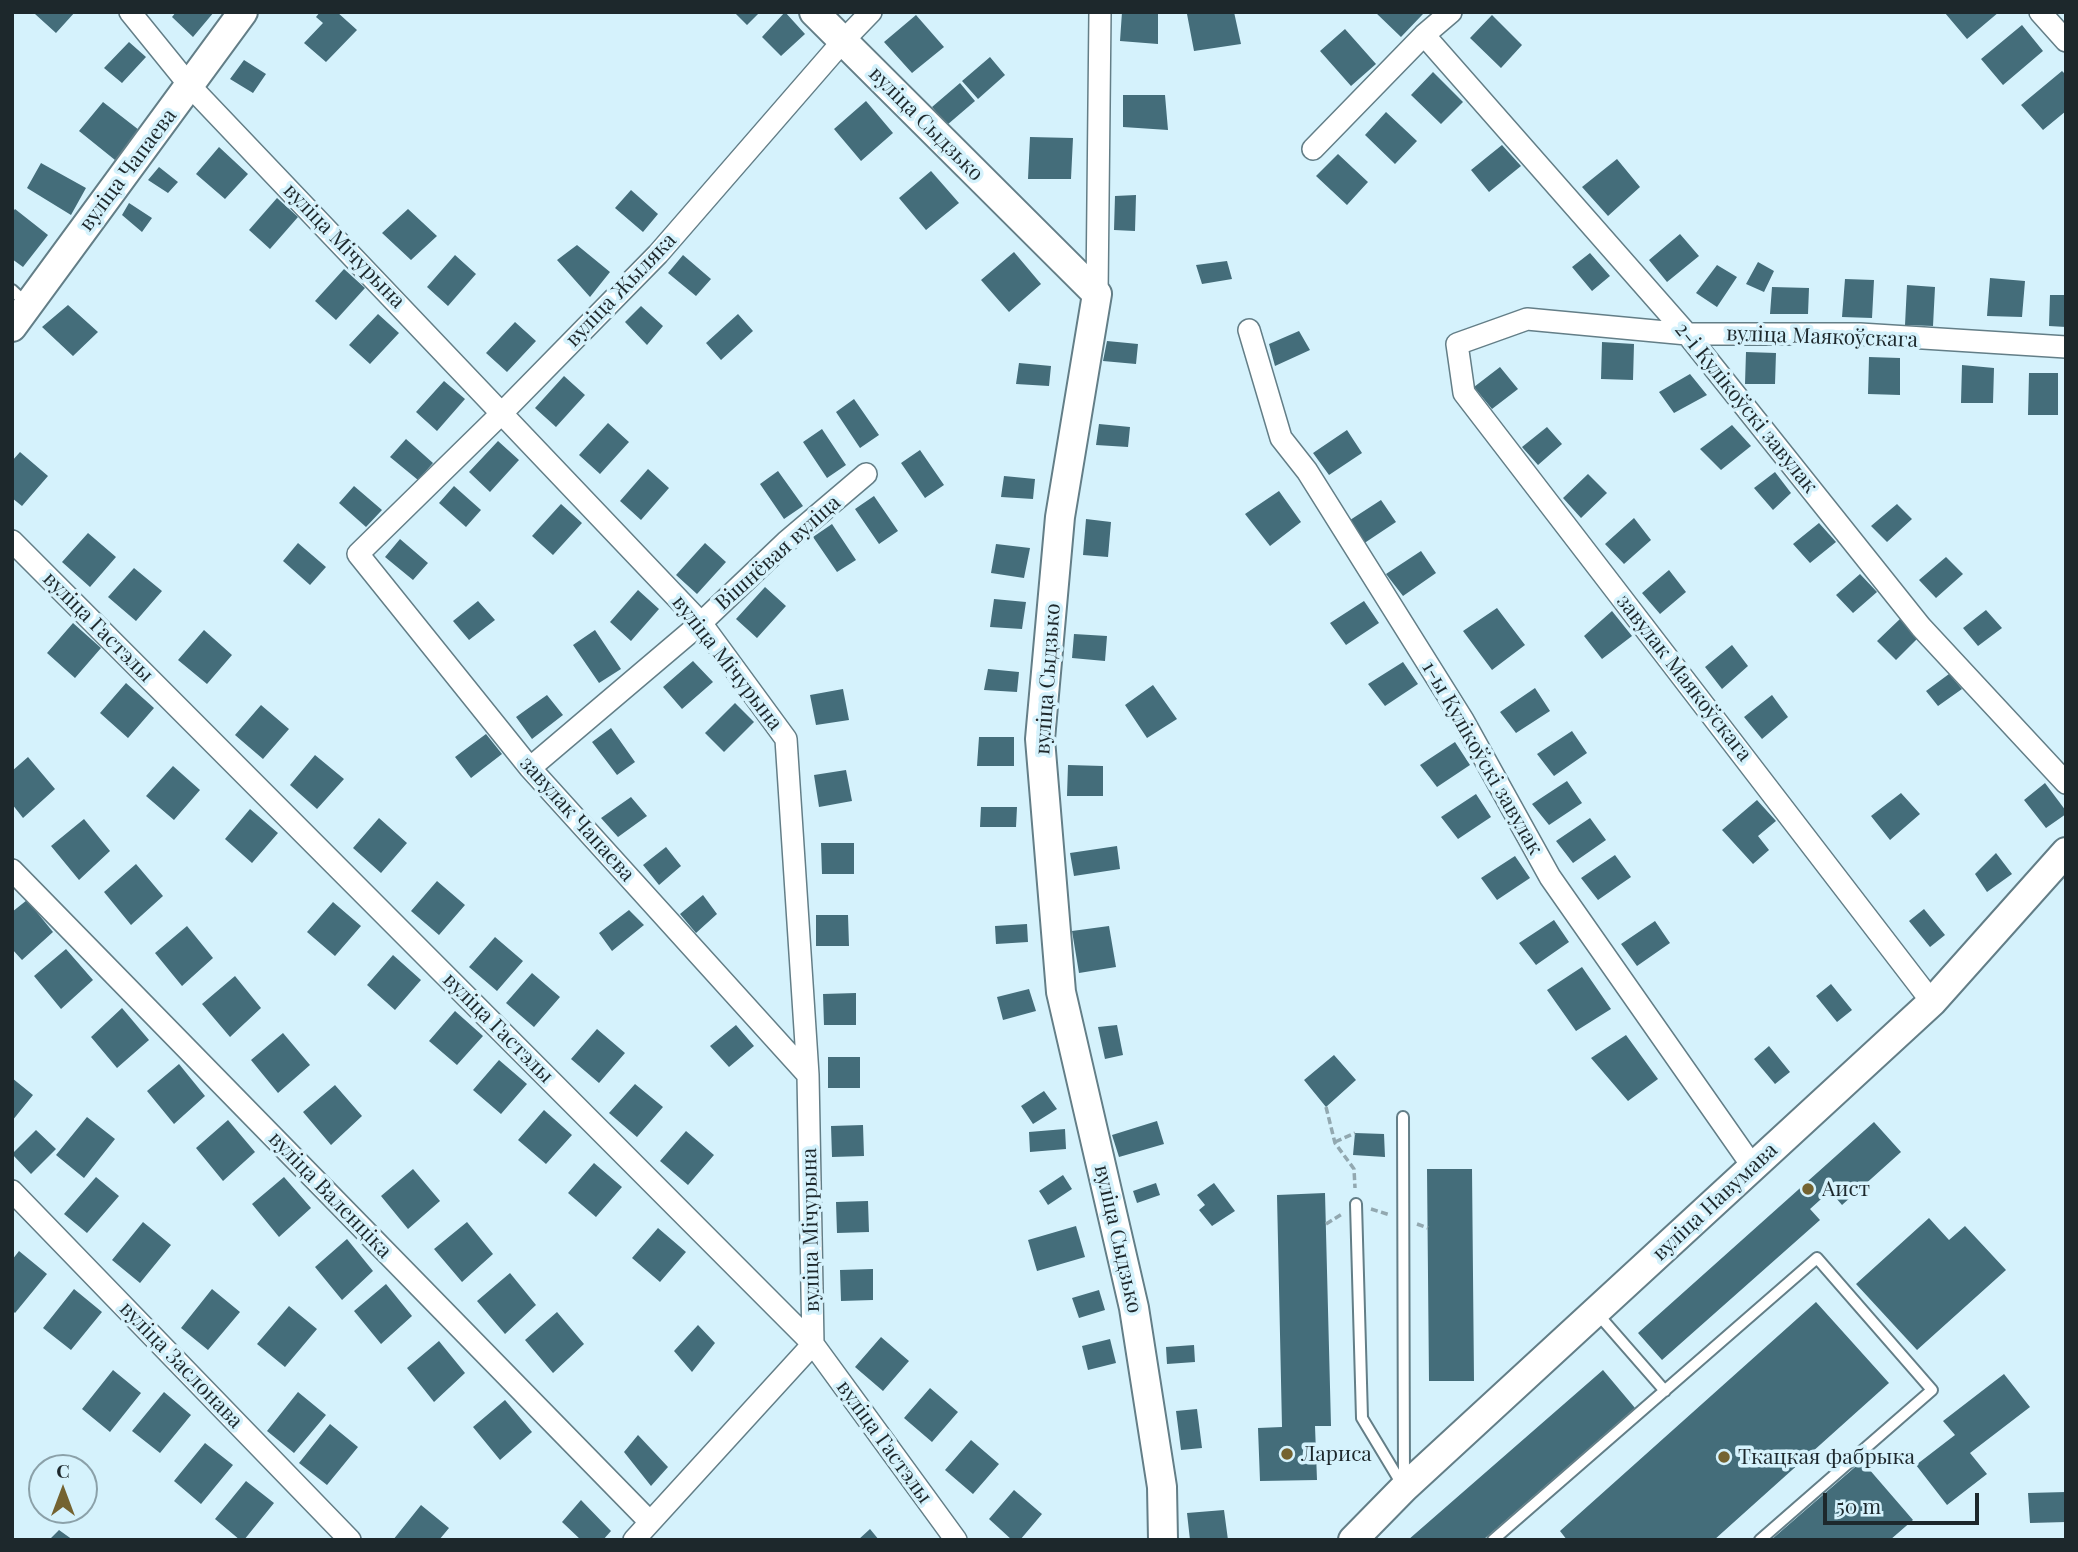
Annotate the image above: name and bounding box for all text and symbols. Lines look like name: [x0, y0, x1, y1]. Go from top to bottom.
street label: вуліца Сыдзько: [864, 62, 988, 186]
street label: вуліца Чапаева: [74, 104, 182, 236]
street label: вуліца Мічурына: [278, 178, 410, 314]
street label: вуліца Жыляка: [560, 228, 682, 352]
street label: 2-і Кулікоўскі завулак: [1669, 318, 1823, 498]
street label: вуліца Маякоўскага: [1726, 321, 1918, 353]
street label: Вішнёвая вуліца: [710, 490, 846, 616]
street label: вуліца Гастэлы: [38, 567, 158, 687]
street label: завулак Маякоўскага: [1611, 589, 1757, 767]
street label: вуліца Мічурына: [667, 591, 787, 735]
street label: вуліца Сыдзько: [1030, 603, 1066, 755]
street label: 1-ы Кулікоўскі завулак: [1416, 657, 1548, 859]
street label: завулак Чапаева: [514, 751, 640, 887]
street label: вуліца Гастэлы: [438, 968, 558, 1088]
street label: вуліца Валенціка: [263, 1126, 397, 1264]
street label: вуліца Навумава: [1647, 1138, 1783, 1266]
street label: вуліца Мічурына: [797, 1148, 825, 1312]
street label: вуліца Сыдзько: [1089, 1162, 1147, 1316]
place label: Аист: [1822, 1176, 1870, 1202]
marker: Аист: [1800, 1181, 1816, 1197]
street label: вуліца Заслонава: [114, 1296, 248, 1434]
street label: вуліца Гастэлы: [831, 1376, 937, 1508]
place label: Лариса: [1301, 1441, 1372, 1467]
place label: Ткацкая фабрыка: [1738, 1444, 1915, 1470]
marker: Лариса: [1279, 1446, 1295, 1462]
marker: Ткацкая фабрыка: [1716, 1449, 1732, 1465]
north arrow: [28, 1454, 98, 1524]
text: С: [56, 1457, 70, 1483]
scale bar: [1826, 1478, 1982, 1522]
text: 50 m: [1836, 1491, 1881, 1519]

